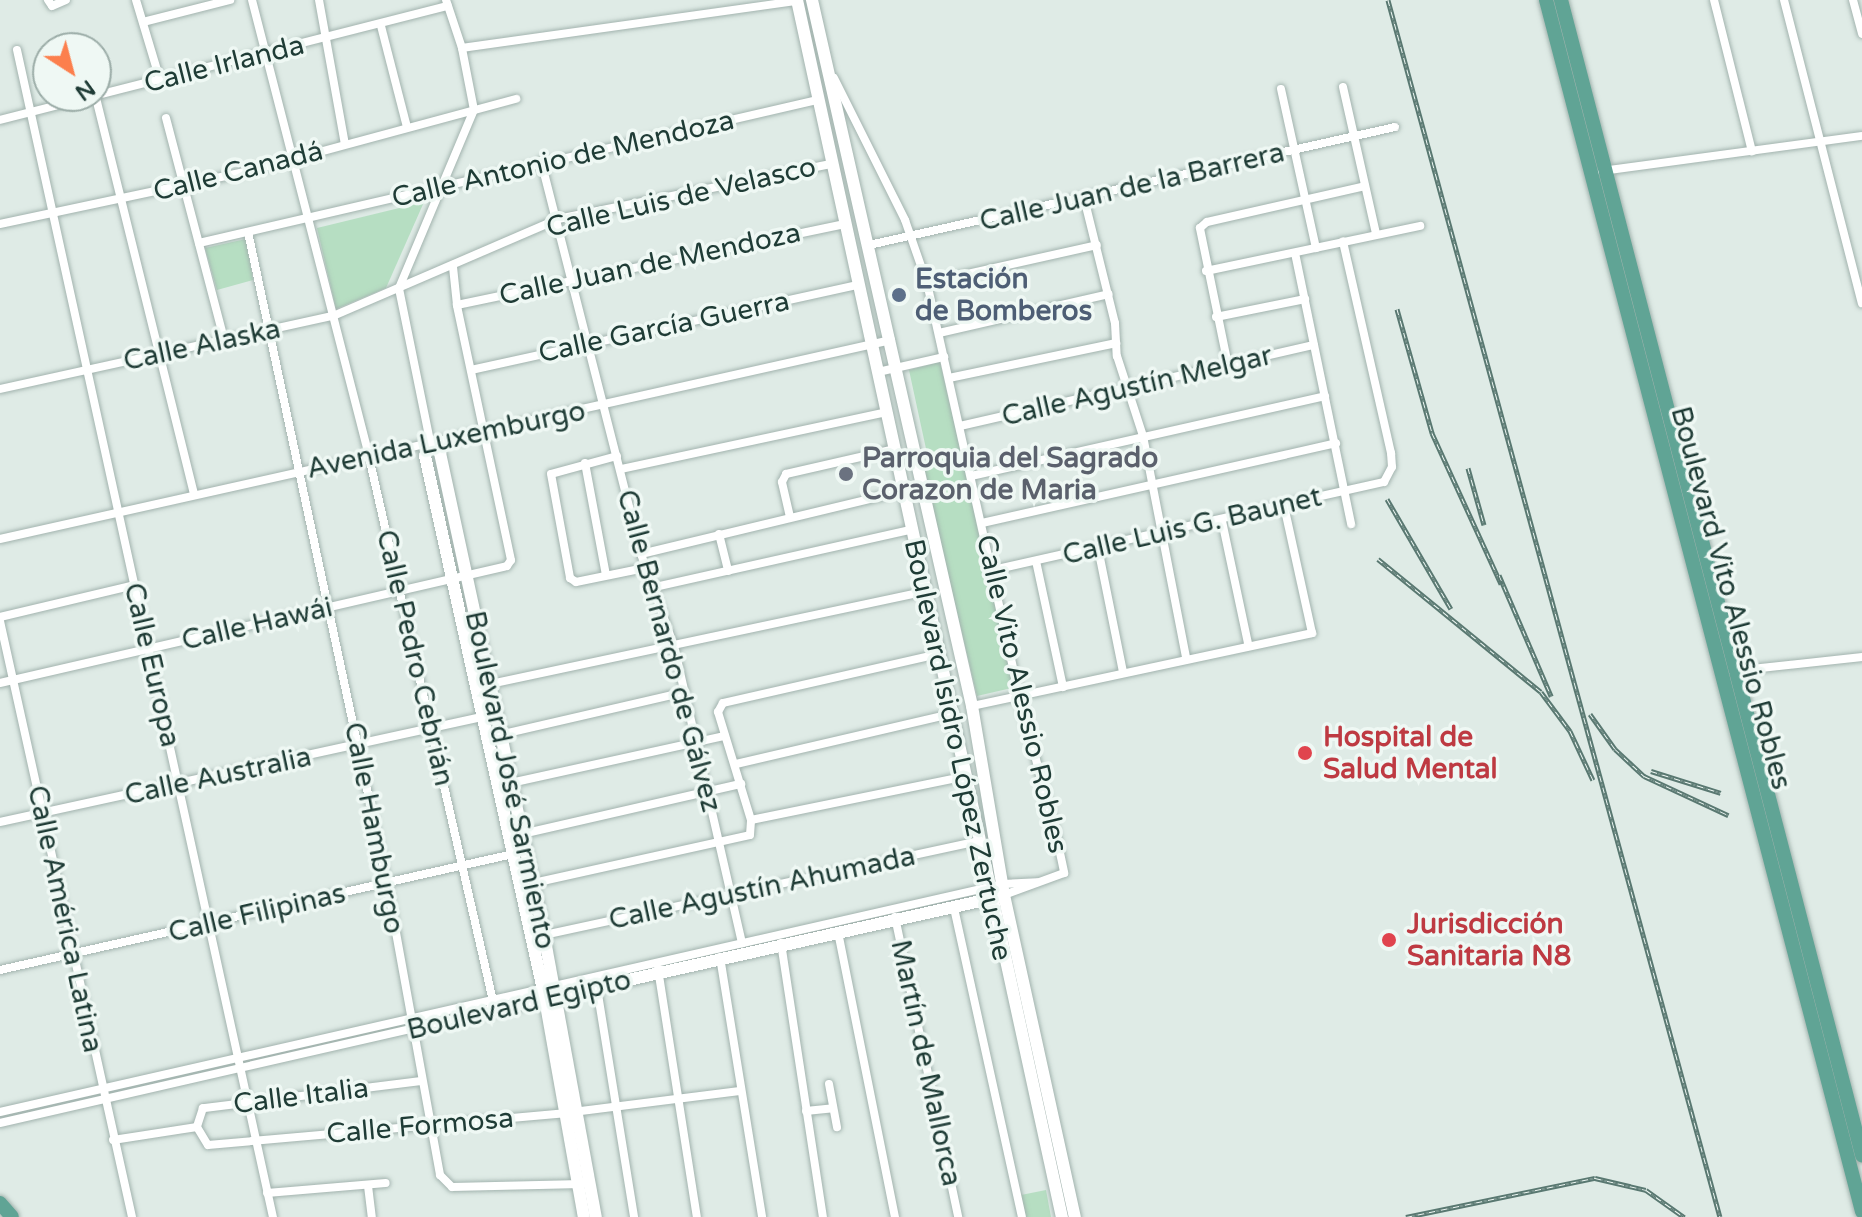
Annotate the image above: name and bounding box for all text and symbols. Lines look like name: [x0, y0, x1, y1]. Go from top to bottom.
street label: Calle Irlanda: [140, 28, 308, 100]
north arrow: [32, 32, 112, 112]
text: N: [70, 74, 100, 106]
street label: Calle Antonio de Mendoza: [389, 103, 737, 215]
street label: Calle Canadá: [150, 134, 326, 208]
street label: Calle Juan de la Barrera: [976, 136, 1288, 238]
street label: Calle Luis de Velasco: [543, 150, 819, 244]
street label: Calle Juan de Mendoza: [496, 216, 804, 312]
place label: Estación de Bomberos: [915, 262, 1092, 328]
street label: Calle García Guerra: [535, 284, 793, 370]
marker: Estación de Bomberos: [890, 286, 908, 304]
street label: Calle Alaska: [120, 312, 284, 378]
street label: Calle Agustín Melgar: [999, 339, 1275, 433]
street label: Avenida Luxemburgo: [304, 394, 588, 486]
street label: Boulevard Vito Alessio Robles: [1664, 403, 1798, 793]
place label: Parroquia del Sagrado Corazon de Maria: [862, 441, 1158, 507]
marker: Parroquia del Sagrado Corazon de Maria: [837, 465, 855, 483]
street label: Calle Luis G. Baunet: [1059, 480, 1325, 572]
street label: Calle Bernardo de Gálvez: [610, 486, 728, 816]
street label: Calle Pedro Cebrián: [369, 527, 461, 789]
street label: Calle Vito Alessio Robles: [969, 532, 1075, 856]
street label: Boulevard Isidro López Zertuche: [897, 536, 1019, 964]
street label: Calle Europa: [117, 580, 187, 750]
street label: Calle Hawái: [178, 590, 336, 658]
street label: Boulevard José Sarmiento: [458, 608, 562, 952]
street label: Calle Hamburgo: [337, 719, 411, 937]
place label: Hospital de Salud Mental: [1323, 720, 1498, 786]
street label: Calle Australia: [122, 740, 314, 812]
marker: Hospital de Salud Mental: [1294, 742, 1316, 764]
street label: Calle América Latina: [20, 782, 110, 1056]
street label: Calle Agustín Ahumada: [606, 839, 918, 937]
street label: Calle Filipinas: [165, 876, 349, 950]
place label: Jurisdicción Sanitaria N8: [1407, 907, 1571, 973]
marker: Jurisdicción Sanitaria N8: [1378, 929, 1400, 951]
street label: Martín de Mallorca: [883, 937, 969, 1189]
street label: Boulevard Egipto: [404, 963, 634, 1047]
street label: Calle Italia: [231, 1071, 371, 1121]
street label: Calle Formosa: [325, 1101, 515, 1151]

